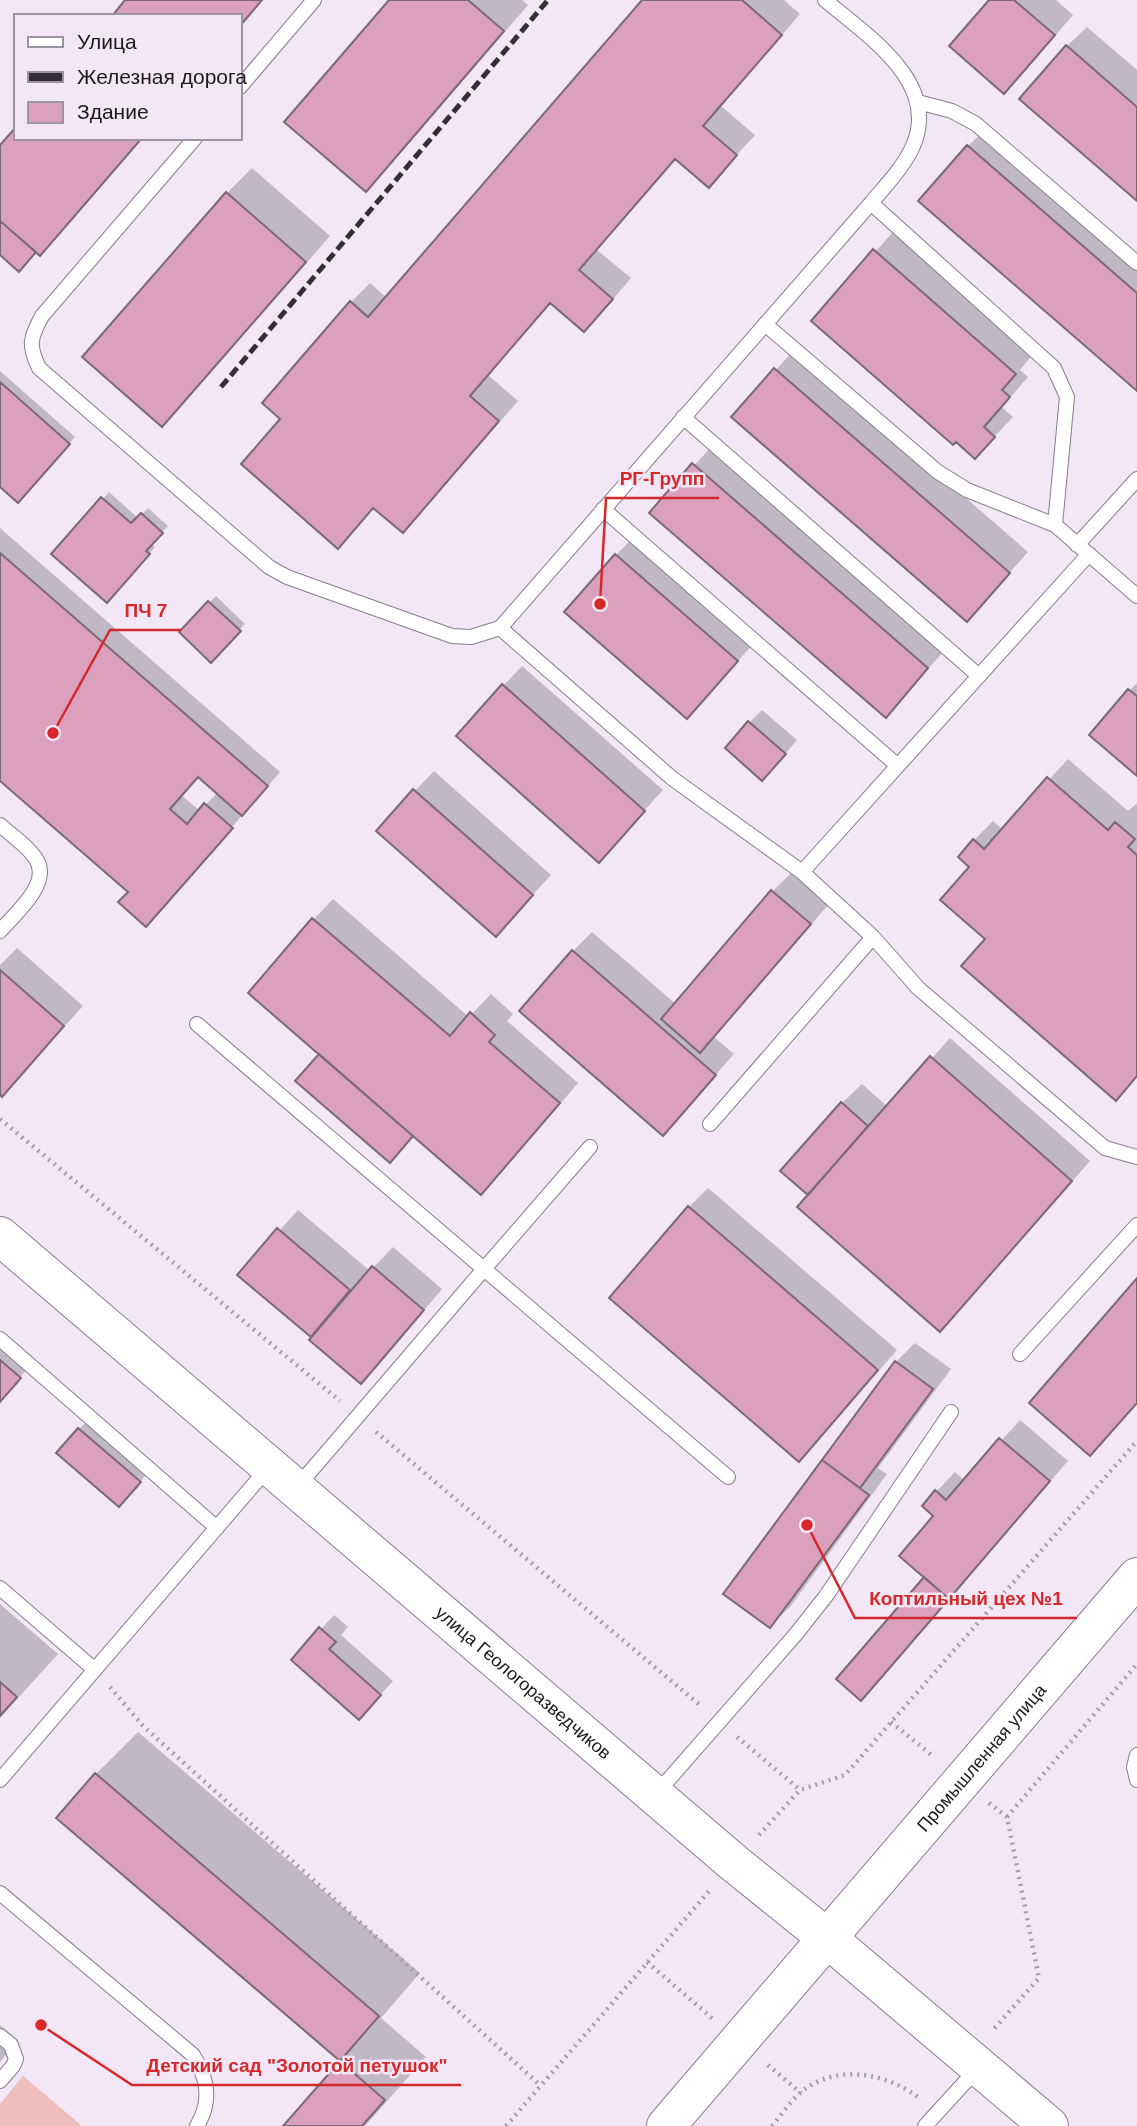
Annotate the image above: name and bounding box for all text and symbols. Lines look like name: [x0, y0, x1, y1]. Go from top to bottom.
legend: [14, 14, 242, 140]
text: Улица: [77, 30, 137, 53]
text: Железная дорога: [77, 65, 247, 88]
text: Здание: [77, 100, 149, 123]
callout: РГ-Групп: [606, 458, 719, 498]
text: РГ-Групп: [620, 468, 704, 489]
callout: ПЧ 7: [110, 590, 181, 630]
text: ПЧ 7: [125, 600, 167, 621]
callout: Коптильный цех №1: [855, 1578, 1077, 1618]
text: Коптильный цех №1: [869, 1588, 1063, 1609]
street label: улица Геологоразведчиков: [431, 1602, 615, 1763]
street label: Промышленная улица: [913, 1680, 1051, 1836]
callout: Детский сад "Золотой петушок": [132, 2045, 461, 2085]
text: Детский сад "Золотой петушок": [146, 2055, 448, 2076]

